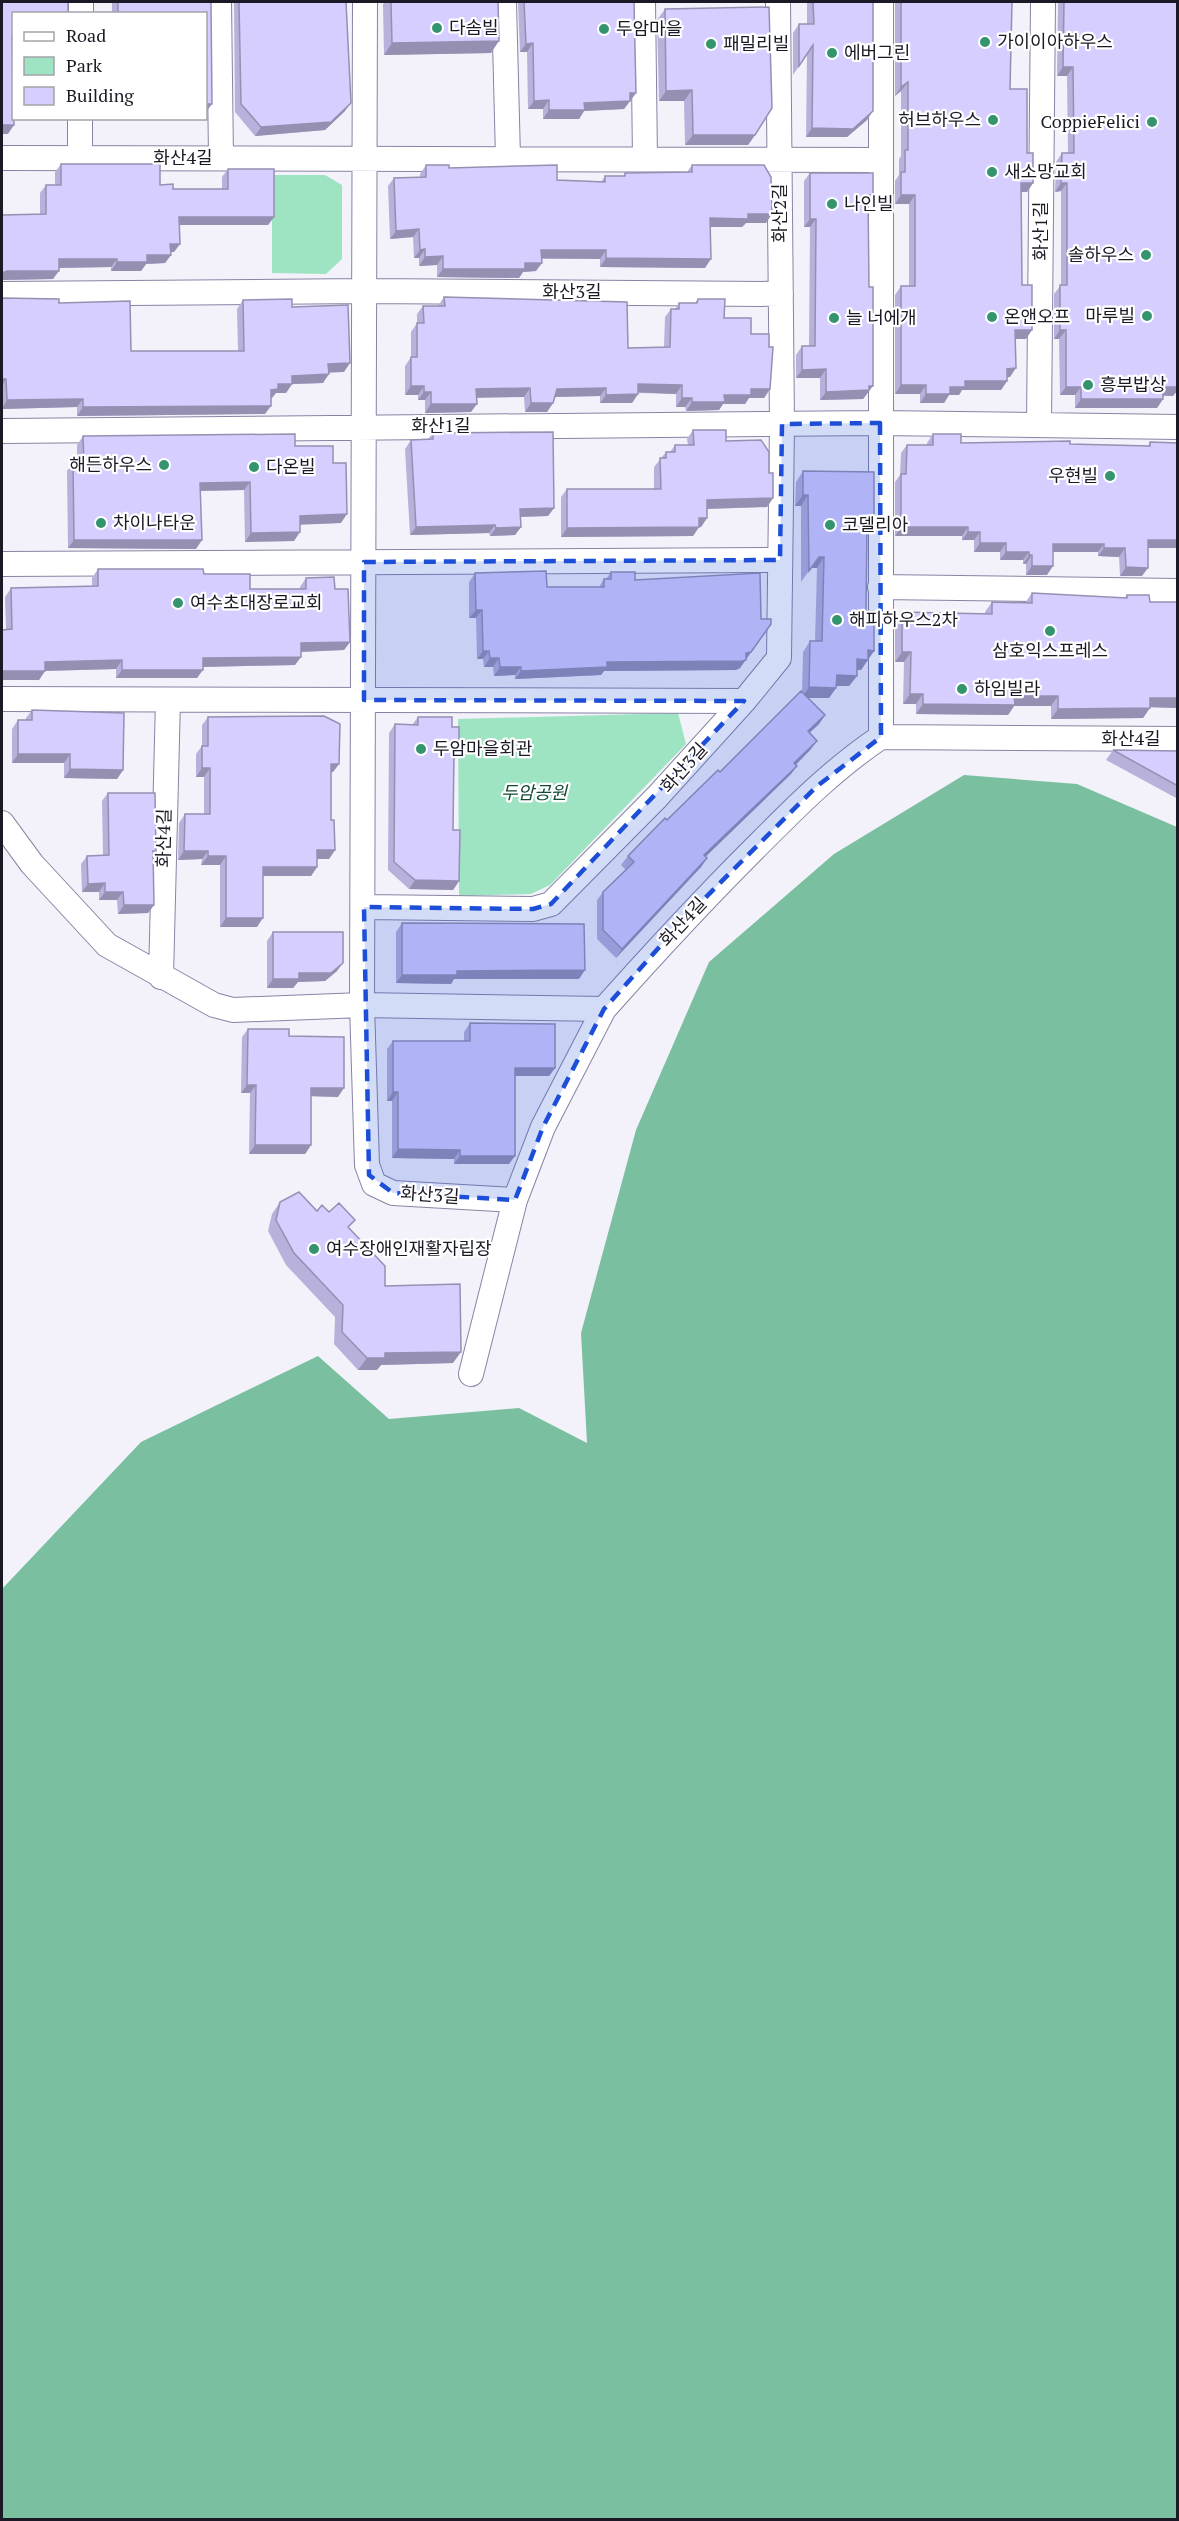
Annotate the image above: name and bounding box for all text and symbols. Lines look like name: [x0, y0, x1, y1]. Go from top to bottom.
legend: [12, 12, 207, 120]
place label: 다솜빌: [449, 15, 499, 39]
place label: 두암마을: [616, 16, 682, 40]
marker: 다솜빌: [430, 21, 444, 35]
marker: 두암마을: [597, 22, 611, 36]
text: Road: [66, 23, 106, 47]
place label: 가이이아하우스: [997, 29, 1113, 53]
place label: 패밀리빌: [723, 31, 789, 55]
marker: 가이이아하우스: [978, 35, 992, 49]
marker: 패밀리빌: [704, 37, 718, 51]
place label: 에버그린: [844, 40, 910, 64]
marker: 에버그린: [825, 46, 839, 60]
text: Park: [66, 53, 103, 77]
text: Building: [66, 83, 134, 107]
place label: 허브하우스: [898, 107, 981, 131]
place label: CoppieFelici: [1041, 109, 1140, 133]
marker: 허브하우스: [986, 113, 1000, 127]
marker: CoppieFelici: [1145, 115, 1159, 129]
street label: 화산4길: [153, 145, 213, 169]
place label: 새소망교회: [1004, 159, 1087, 183]
marker: 새소망교회: [985, 165, 999, 179]
street label: 화산2길: [767, 183, 791, 243]
place label: 나인빌: [844, 191, 894, 215]
marker: 나인빌: [825, 197, 839, 211]
street label: 화산1길: [1028, 201, 1052, 261]
place label: 솔하우스: [1068, 242, 1134, 266]
marker: 솔하우스: [1139, 248, 1153, 262]
street label: 화산3길: [542, 279, 602, 303]
place label: 마루빌: [1085, 303, 1135, 327]
place label: 온앤오프: [1004, 304, 1070, 328]
place label: 늘 너에개: [846, 305, 917, 329]
marker: 마루빌: [1140, 309, 1154, 323]
marker: 온앤오프: [985, 310, 999, 324]
marker: 늘 너에개: [827, 311, 841, 325]
place label: 흥부밥상: [1100, 372, 1166, 396]
marker: 흥부밥상: [1081, 378, 1095, 392]
street label: 화산1길: [411, 413, 471, 437]
place label: 해든하우스: [69, 452, 152, 476]
place label: 다온빌: [266, 454, 316, 478]
marker: 해든하우스: [157, 458, 171, 472]
marker: 다온빌: [247, 460, 261, 474]
place label: 우현빌: [1048, 463, 1098, 487]
marker: 우현빌: [1103, 469, 1117, 483]
place label: 차이나타운: [113, 510, 196, 534]
place label: 코델리아: [842, 512, 909, 536]
marker: 차이나타운: [94, 516, 108, 530]
marker: 코델리아: [823, 518, 837, 532]
place label: 여수초대장로교회: [190, 590, 322, 614]
marker: 여수초대장로교회: [171, 596, 185, 610]
place label: 해피하우스2차: [849, 607, 958, 631]
marker: 해피하우스2차: [830, 613, 844, 627]
marker: 삼호익스프레스: [1043, 624, 1057, 638]
place label: 삼호익스프레스: [992, 638, 1108, 662]
place label: 하임빌라: [974, 676, 1041, 700]
marker: 하임빌라: [955, 682, 969, 696]
street label: 화산4길: [1101, 726, 1161, 750]
place label: 두암마을회관: [433, 736, 533, 760]
street label: 화산3길: [655, 737, 712, 797]
marker: 두암마을회관: [414, 742, 428, 756]
park label: 두암공원: [501, 780, 569, 804]
street label: 화산4길: [150, 808, 176, 868]
street label: 화산4길: [653, 891, 711, 951]
street label: 화산3길: [400, 1180, 460, 1208]
place label: 여수장애인재활자립장: [326, 1236, 492, 1260]
marker: 여수장애인재활자립장: [307, 1242, 321, 1256]

